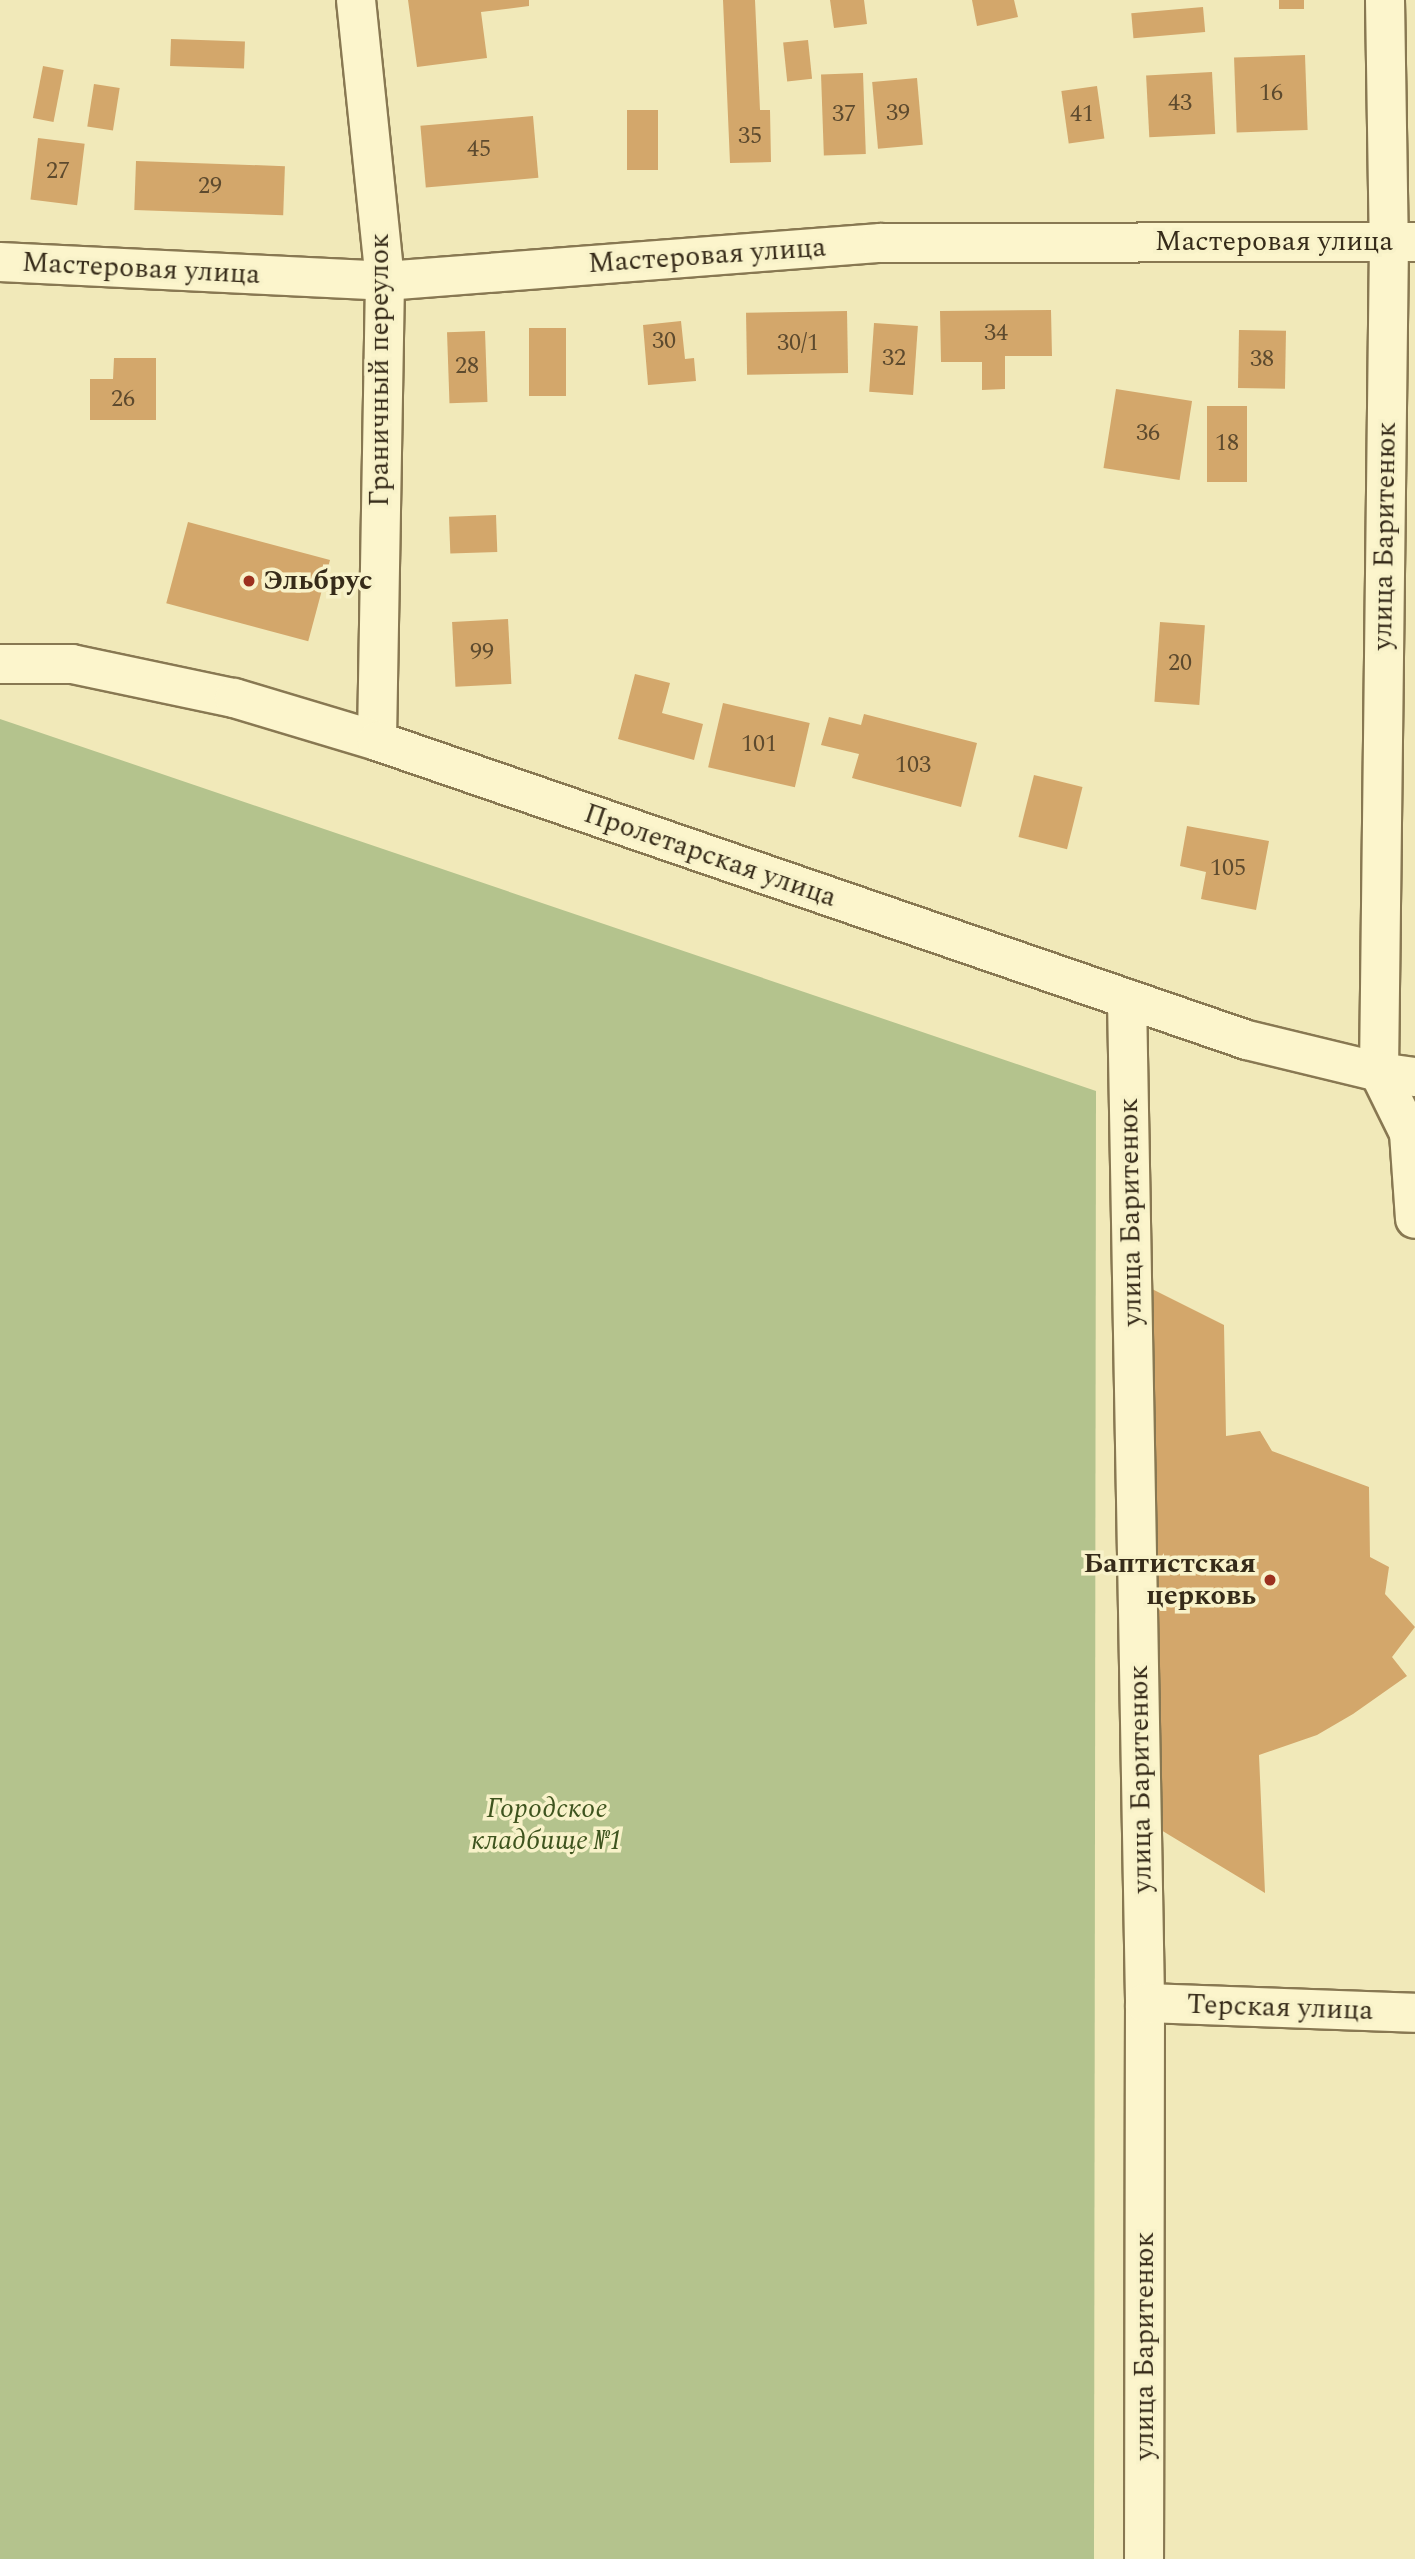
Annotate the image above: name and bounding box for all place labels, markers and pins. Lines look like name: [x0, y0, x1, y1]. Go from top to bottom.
place label: Эльбрус: [263, 564, 372, 598]
marker: Эльбрус: [241, 573, 257, 589]
place label: Баптистская церковь: [1083, 1547, 1256, 1613]
marker: Баптистская церковь: [1262, 1572, 1278, 1588]

